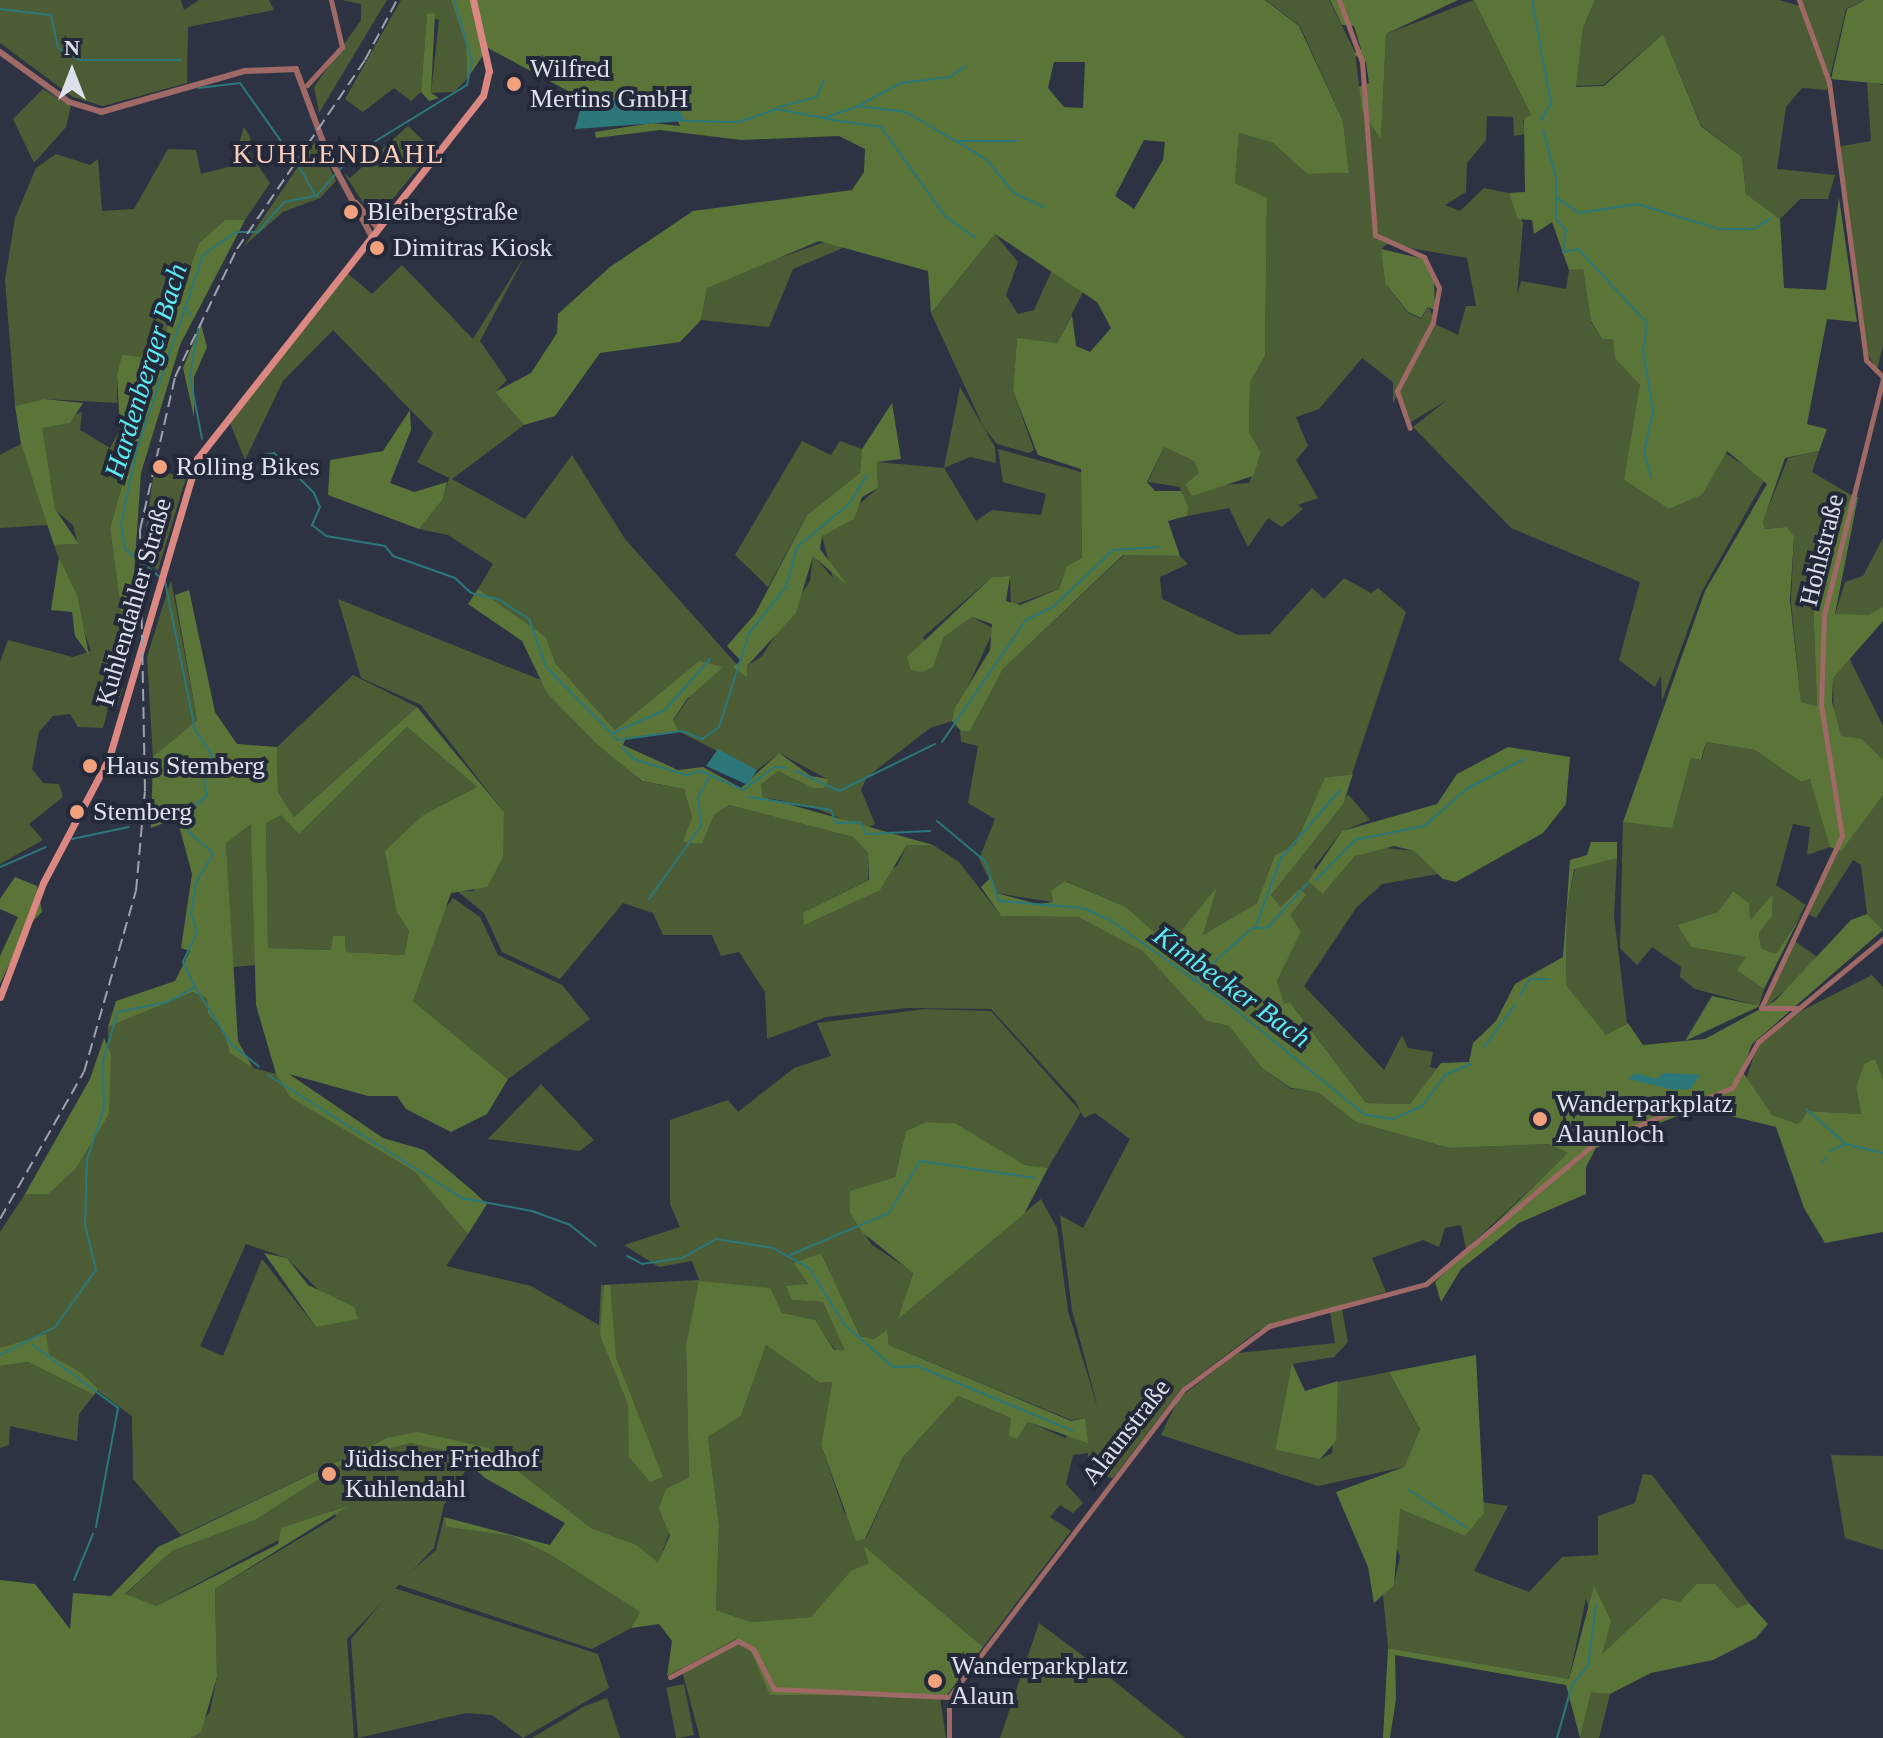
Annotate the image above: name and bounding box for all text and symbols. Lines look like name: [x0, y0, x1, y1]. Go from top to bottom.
north arrow: [32, 32, 112, 112]
text: N: [64, 35, 80, 60]
place label: Wilfred Mertins GmbH: [530, 53, 688, 114]
marker: Wilfred Mertins GmbH: [505, 75, 523, 93]
district label: KUHLENDAHL: [233, 137, 445, 171]
place label: Bleibergstraße: [367, 196, 518, 228]
marker: Bleibergstraße: [342, 203, 360, 221]
place label: Dimitras Kiosk: [393, 232, 553, 264]
marker: Dimitras Kiosk: [368, 239, 386, 257]
water label: Hardenberger Bach: [97, 260, 195, 482]
place label: Rolling Bikes: [176, 451, 320, 483]
marker: Rolling Bikes: [151, 458, 169, 476]
street label: Hohlstraße: [1793, 491, 1851, 609]
street label: Kuhlendahler Straße: [89, 495, 179, 709]
place label: Haus Stemberg: [106, 750, 265, 782]
marker: Haus Stemberg: [81, 757, 99, 775]
place label: Stemberg: [93, 796, 192, 828]
marker: Stemberg: [68, 803, 86, 821]
water label: Kimbecker Bach: [1147, 919, 1317, 1055]
place label: Wanderparkplatz Alaunloch: [1556, 1088, 1733, 1150]
marker: Wanderparkplatz Alaunloch: [1531, 1110, 1549, 1128]
street label: Alaunstraße: [1075, 1373, 1177, 1491]
place label: Jüdischer Friedhof Kuhlendahl: [345, 1443, 539, 1504]
marker: Jüdischer Friedhof Kuhlendahl: [320, 1465, 338, 1483]
place label: Wanderparkplatz Alaun: [951, 1650, 1128, 1712]
marker: Wanderparkplatz Alaun: [926, 1672, 944, 1690]

